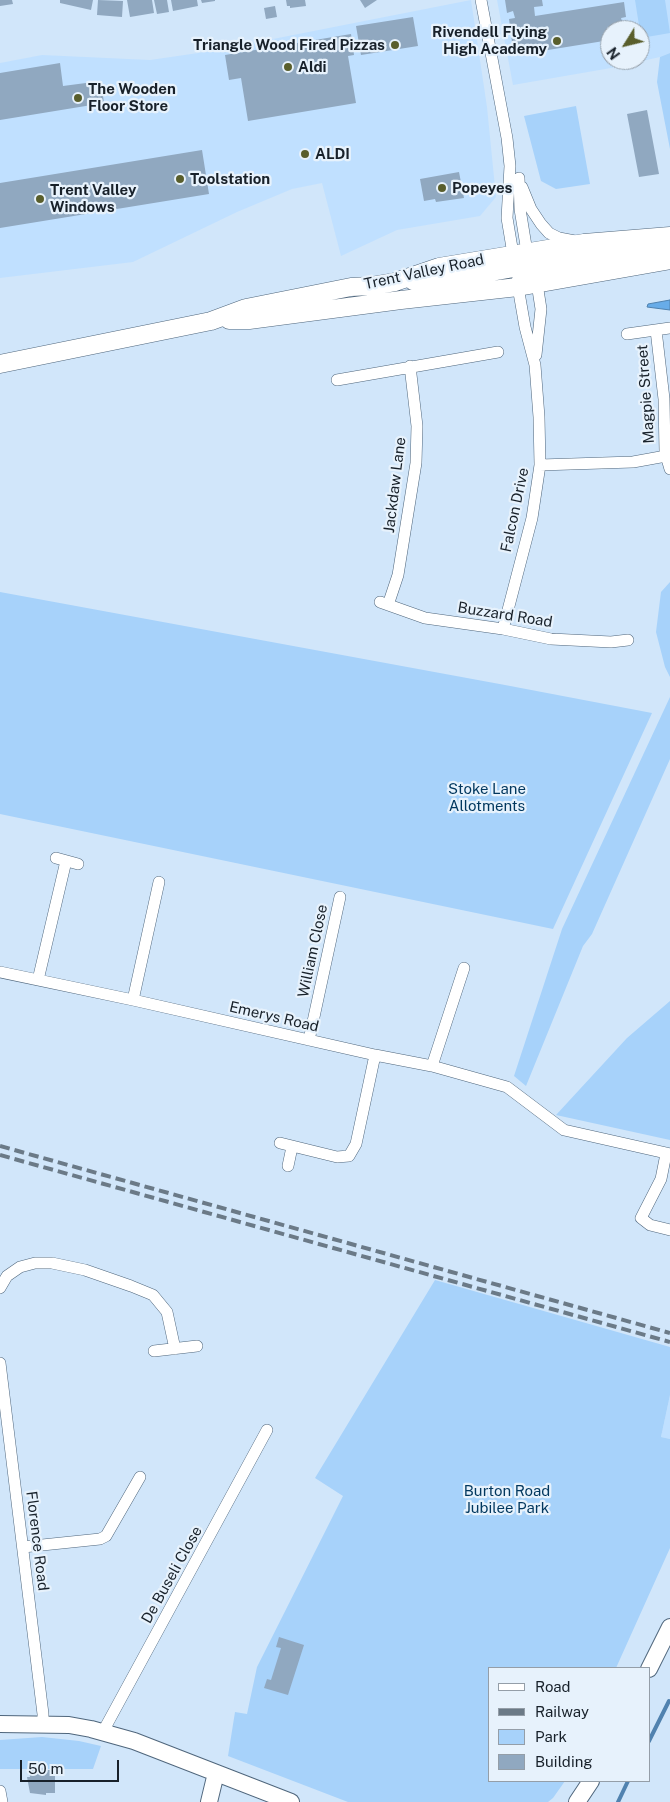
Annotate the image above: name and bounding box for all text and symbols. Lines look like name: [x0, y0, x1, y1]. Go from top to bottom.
north arrow: [600, 20, 650, 70]
place label: Rivendell Flying High Academy: [432, 23, 547, 58]
marker: Rivendell Flying High Academy: [551, 35, 563, 47]
place label: Triangle Wood Fired Pizzas: [193, 36, 385, 54]
marker: Triangle Wood Fired Pizzas: [389, 39, 401, 51]
text: N: [604, 44, 623, 62]
place label: Aldi: [298, 58, 327, 76]
marker: Aldi: [282, 61, 294, 73]
place label: The Wooden Floor Store: [88, 80, 176, 115]
marker: The Wooden Floor Store: [72, 92, 84, 104]
place label: ALDI: [315, 145, 350, 163]
marker: ALDI: [299, 148, 311, 160]
place label: Toolstation: [190, 170, 270, 188]
marker: Toolstation: [174, 173, 186, 185]
place label: Popeyes: [452, 179, 512, 197]
place label: Trent Valley Windows: [50, 181, 136, 216]
marker: Popeyes: [436, 182, 448, 194]
marker: Trent Valley Windows: [34, 193, 46, 205]
street label: Trent Valley Road: [362, 250, 486, 294]
street label: Magpie Street: [634, 344, 658, 444]
street label: Jackdaw Lane: [380, 436, 410, 534]
street label: Falcon Drive: [497, 466, 533, 554]
street label: Buzzard Road: [456, 599, 554, 631]
park label: Stoke Lane Allotments: [448, 780, 526, 815]
street label: William Close: [294, 903, 332, 999]
street label: Emerys Road: [228, 998, 320, 1036]
park label: Burton Road Jubilee Park: [464, 1482, 550, 1517]
street label: Florence Road: [22, 1490, 52, 1592]
street label: De Buseli Close: [138, 1523, 206, 1627]
legend: [488, 1667, 650, 1782]
text: Road: [535, 1678, 571, 1695]
text: Railway: [535, 1703, 589, 1720]
text: Park: [535, 1728, 567, 1745]
scale bar: [22, 1750, 121, 1782]
text: Building: [535, 1753, 593, 1770]
text: 50 m: [28, 1760, 63, 1777]

